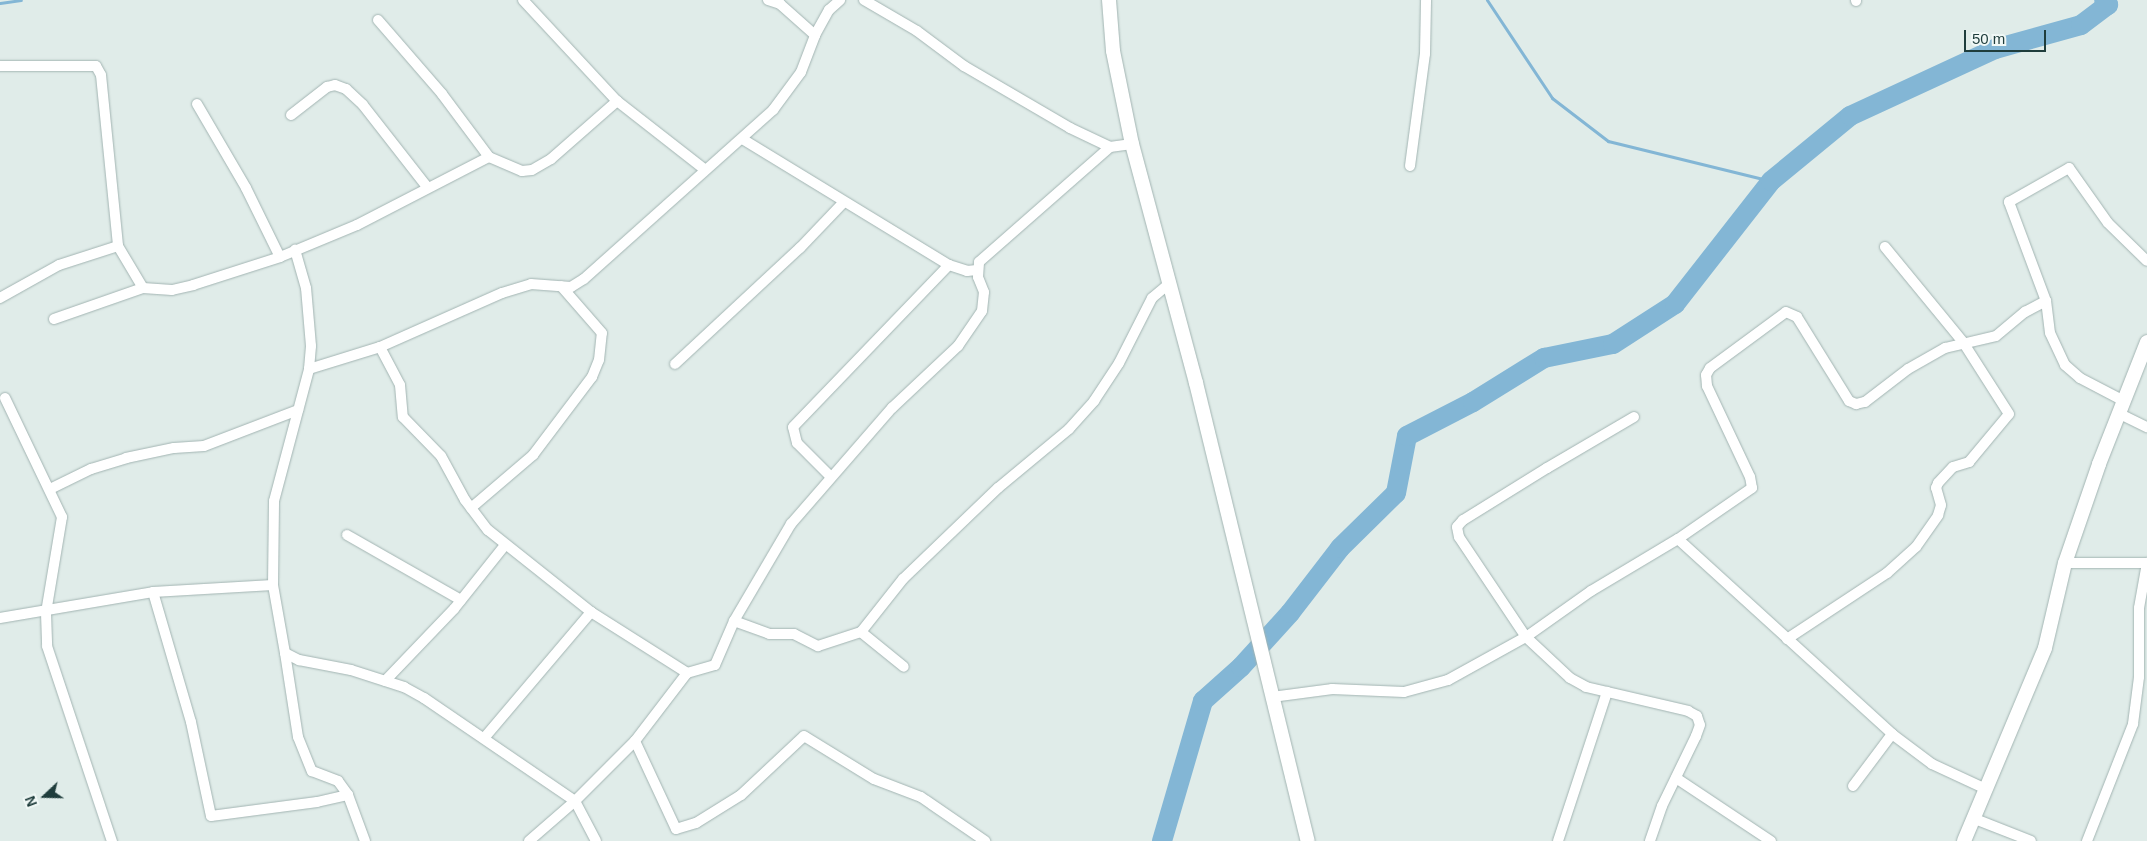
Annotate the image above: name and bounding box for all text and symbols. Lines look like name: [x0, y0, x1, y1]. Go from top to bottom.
scale bar: [1967, 20, 2050, 52]
text: 50 m: [1972, 30, 2005, 47]
north arrow: [20, 771, 70, 821]
text: N: [22, 794, 40, 809]

